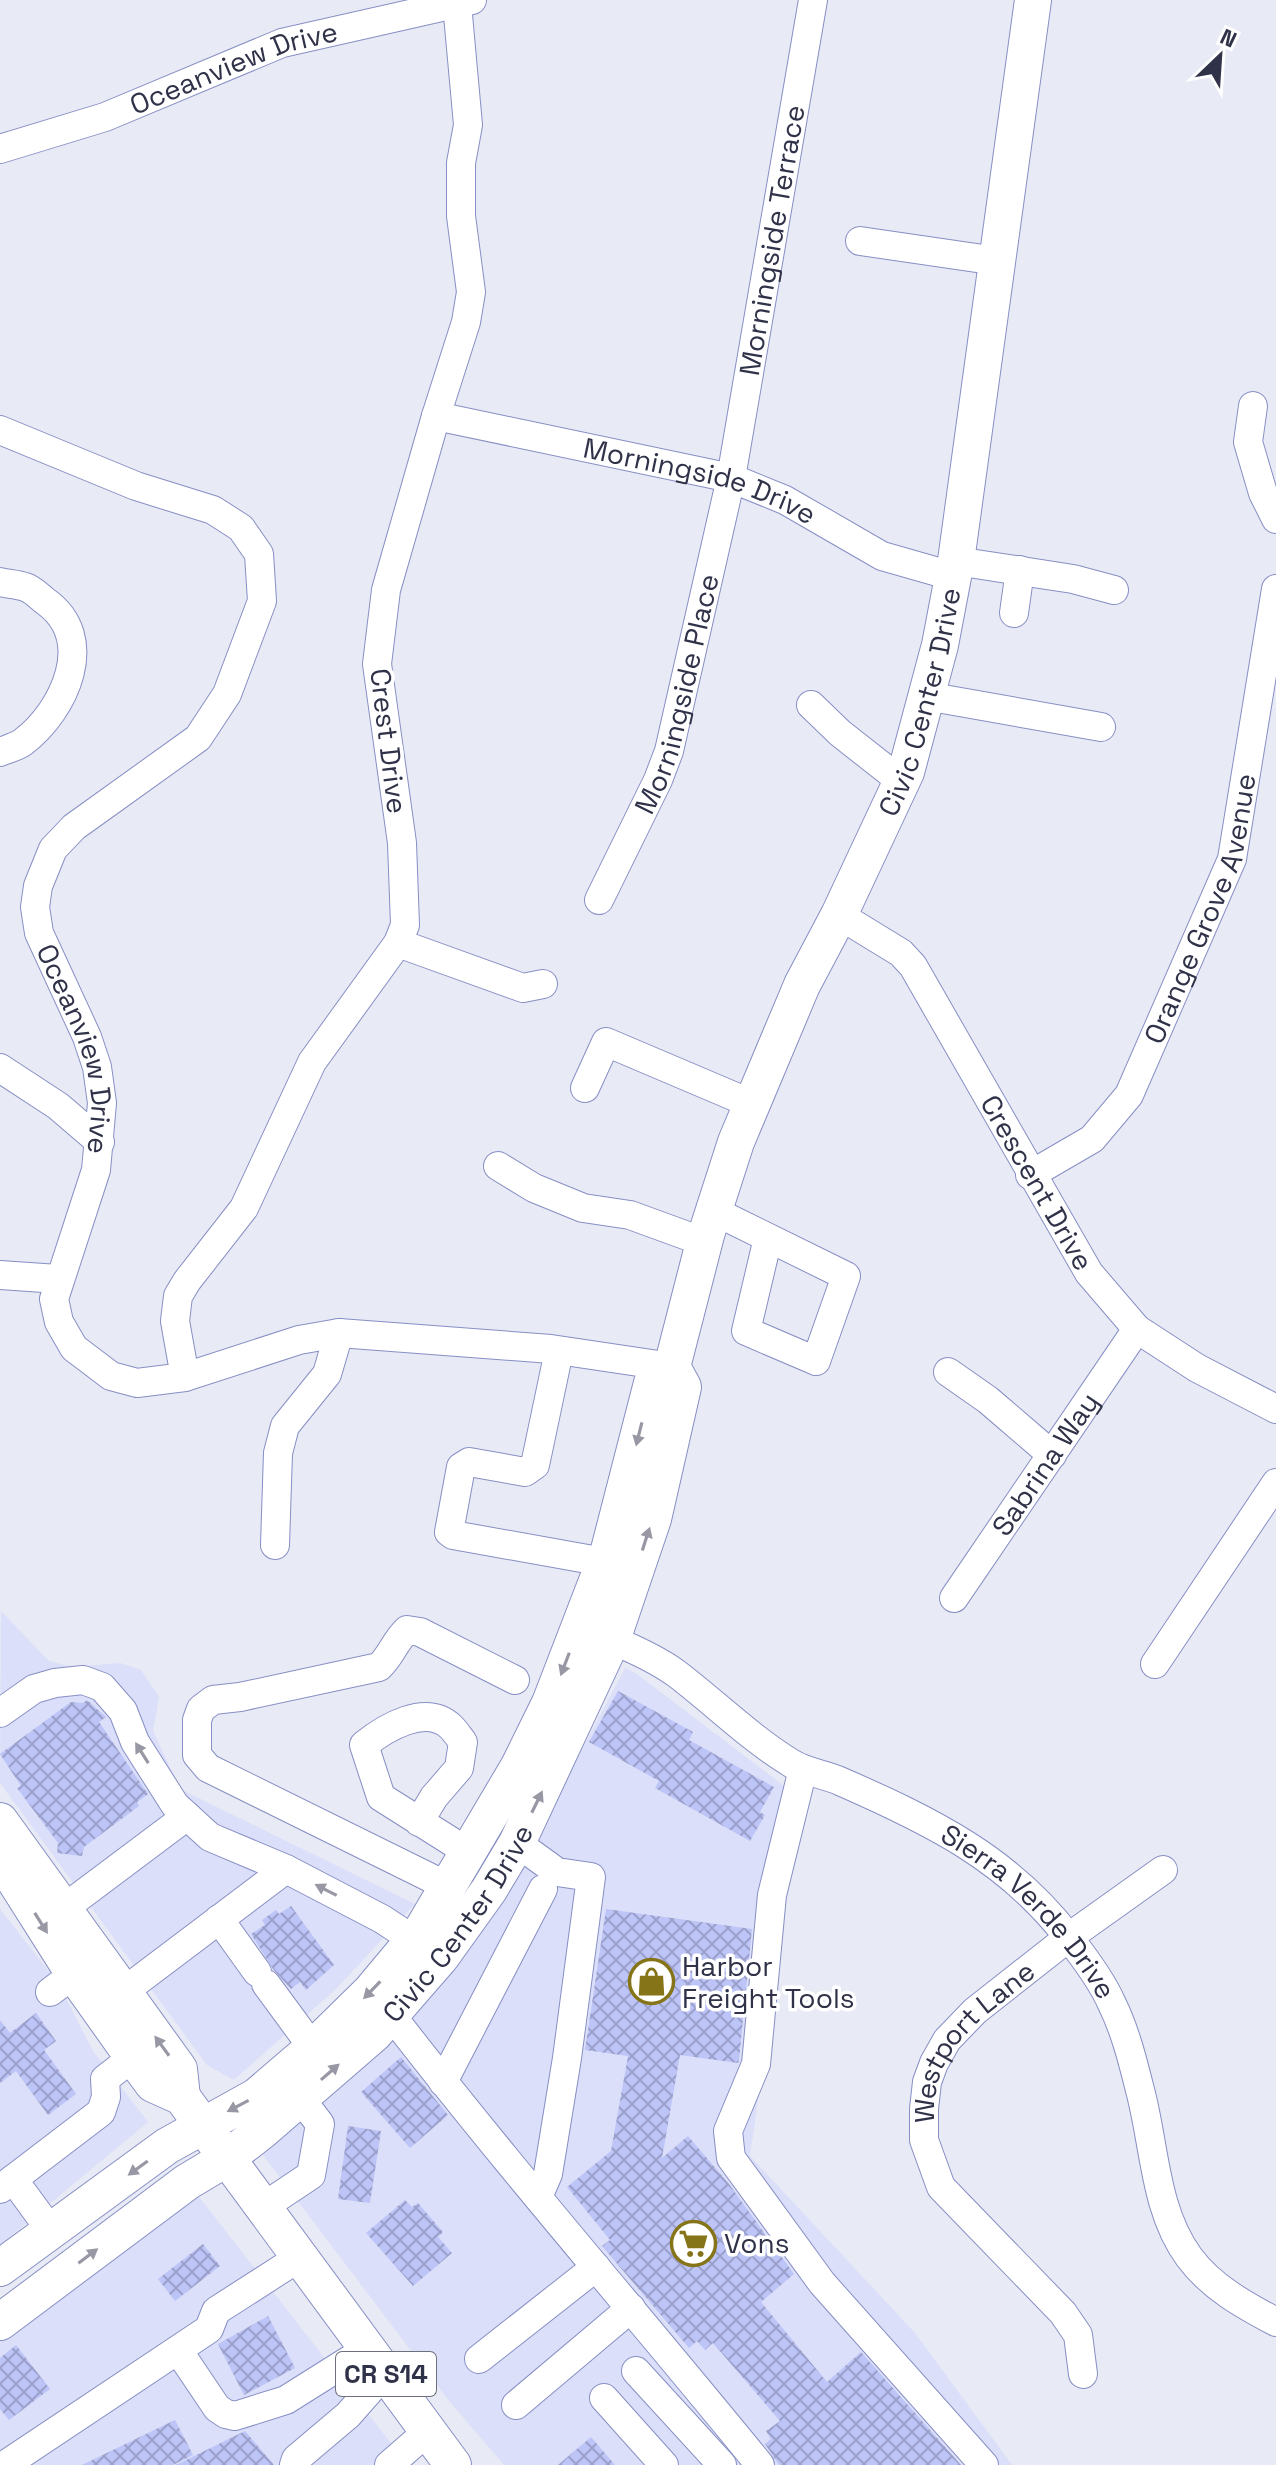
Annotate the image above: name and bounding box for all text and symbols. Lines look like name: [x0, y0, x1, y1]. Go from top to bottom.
street label: Oceanview Drive: [124, 13, 341, 123]
north arrow: [1180, 16, 1260, 96]
text: N: [1216, 22, 1241, 54]
street label: Morningside Terrace: [731, 102, 813, 378]
street label: Morningside Drive: [580, 429, 823, 532]
street label: Morningside Place: [626, 570, 727, 820]
street label: Civic Center Drive: [870, 585, 969, 822]
street label: Crest Drive: [362, 666, 416, 816]
street label: Orange Grove Avenue: [1136, 771, 1264, 1049]
street label: Oceanview Drive: [28, 938, 120, 1156]
street label: Crescent Drive: [973, 1088, 1102, 1277]
street label: Sabrina Way: [984, 1385, 1107, 1543]
one-way arrow: [632, 1422, 644, 1447]
one-way arrow: [640, 1527, 652, 1551]
one-way arrow: [558, 1652, 571, 1676]
one-way arrow: [136, 1742, 150, 1764]
one-way arrow: [530, 1790, 544, 1813]
street label: Sierra Verde Drive: [935, 1816, 1124, 2005]
street label: Civic Center Drive: [374, 1819, 541, 2030]
one-way arrow: [315, 1883, 338, 1896]
one-way arrow: [34, 1912, 48, 1934]
place label: Harbor Freight Tools: [682, 1948, 855, 2016]
street label: Westport Lane: [906, 1953, 1042, 2123]
shop icon: Harbor Freight Tools: [627, 1958, 675, 2006]
one-way arrow: [363, 1980, 381, 1999]
one-way arrow: [155, 2036, 171, 2056]
one-way arrow: [320, 2064, 339, 2082]
one-way arrow: [226, 2100, 249, 2113]
one-way arrow: [128, 2159, 148, 2175]
supermarket icon: Vons: [669, 2219, 717, 2267]
place label: Vons: [724, 2225, 790, 2261]
one-way arrow: [78, 2249, 98, 2265]
road number: CR S14: [336, 2352, 436, 2396]

